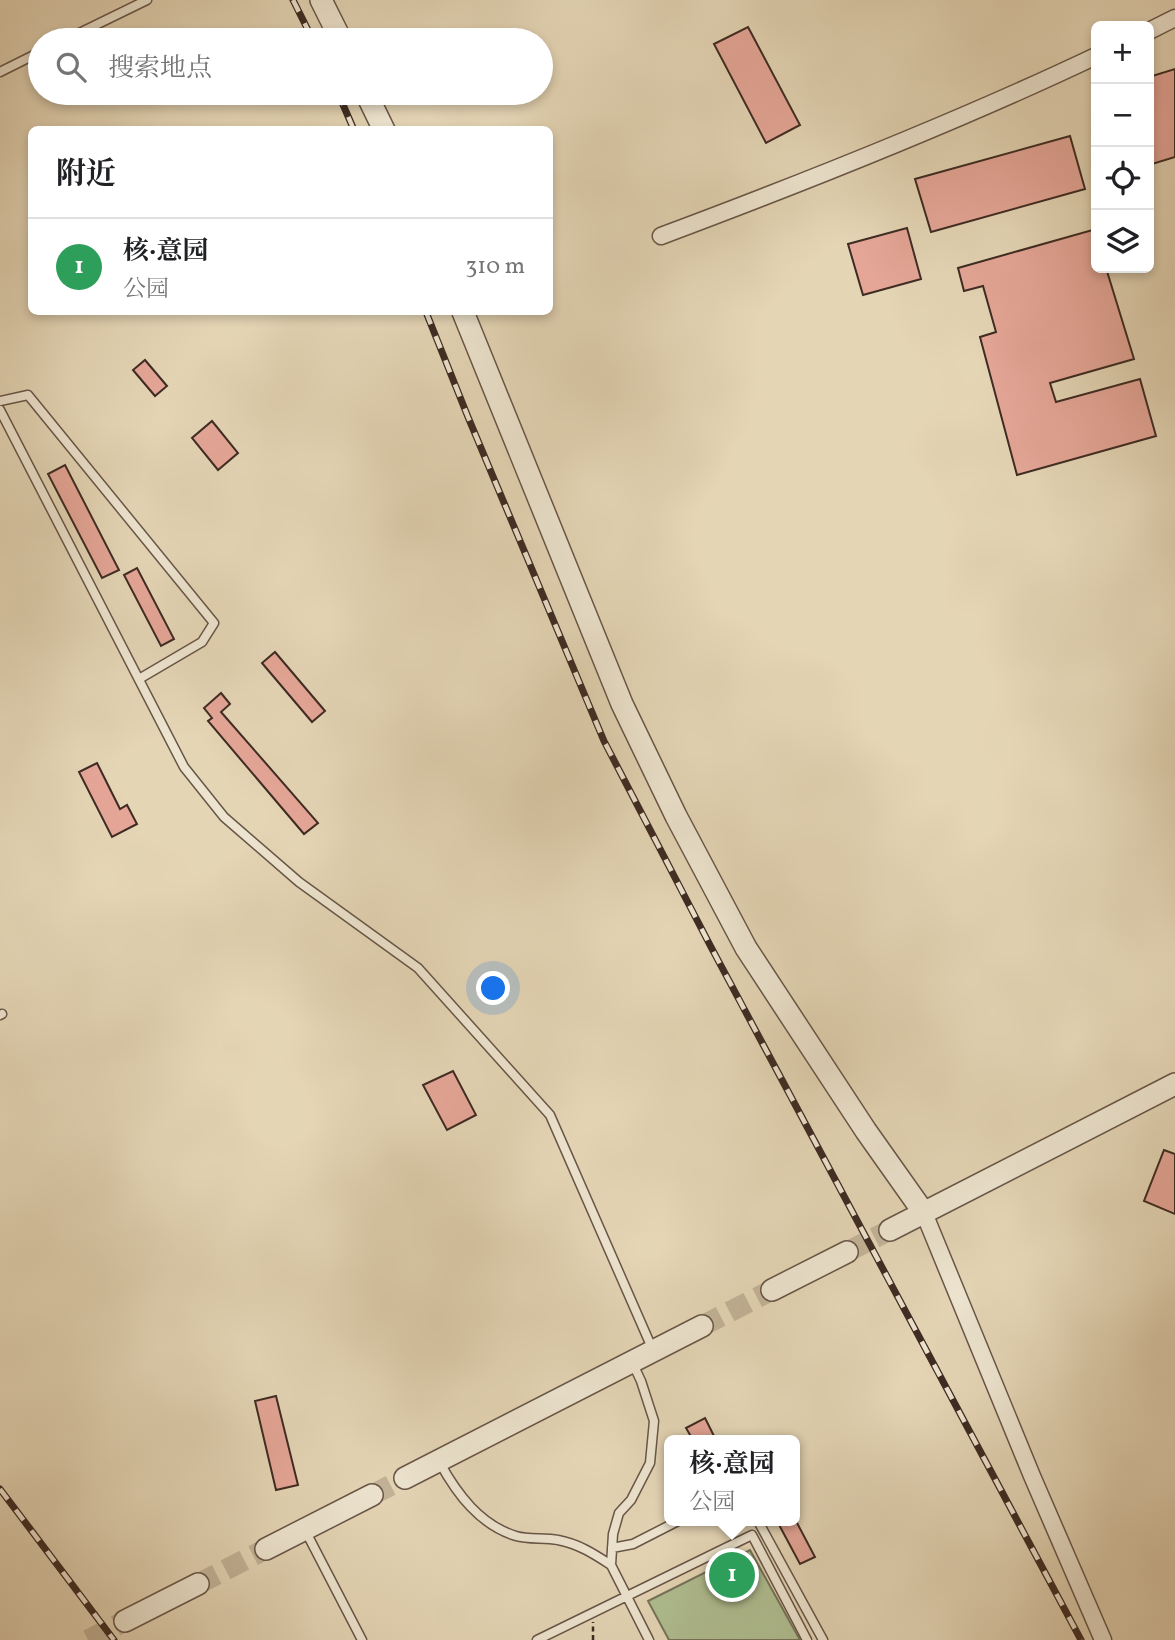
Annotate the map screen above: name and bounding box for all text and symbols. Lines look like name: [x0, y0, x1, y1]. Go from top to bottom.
map controls: [1091, 21, 1154, 273]
button: +: [1091, 21, 1154, 84]
search box: [28, 28, 553, 105]
icon: search: [52, 48, 90, 86]
text: 搜索地点: [108, 51, 212, 87]
button: −: [1091, 84, 1154, 147]
button: locate: [1091, 147, 1154, 210]
text: 附近: [56, 154, 116, 196]
button: layers: [1091, 210, 1154, 273]
text: 核·意园: [123, 234, 208, 270]
text: 1: [74, 251, 84, 283]
text: 310 m: [465, 251, 525, 283]
text: 公园: [123, 274, 169, 306]
your location: [476, 971, 510, 1005]
popup: [664, 1435, 800, 1526]
text: 核·意园: [689, 1447, 775, 1483]
text: 公园: [689, 1487, 735, 1519]
pin: 1: [709, 1549, 755, 1601]

